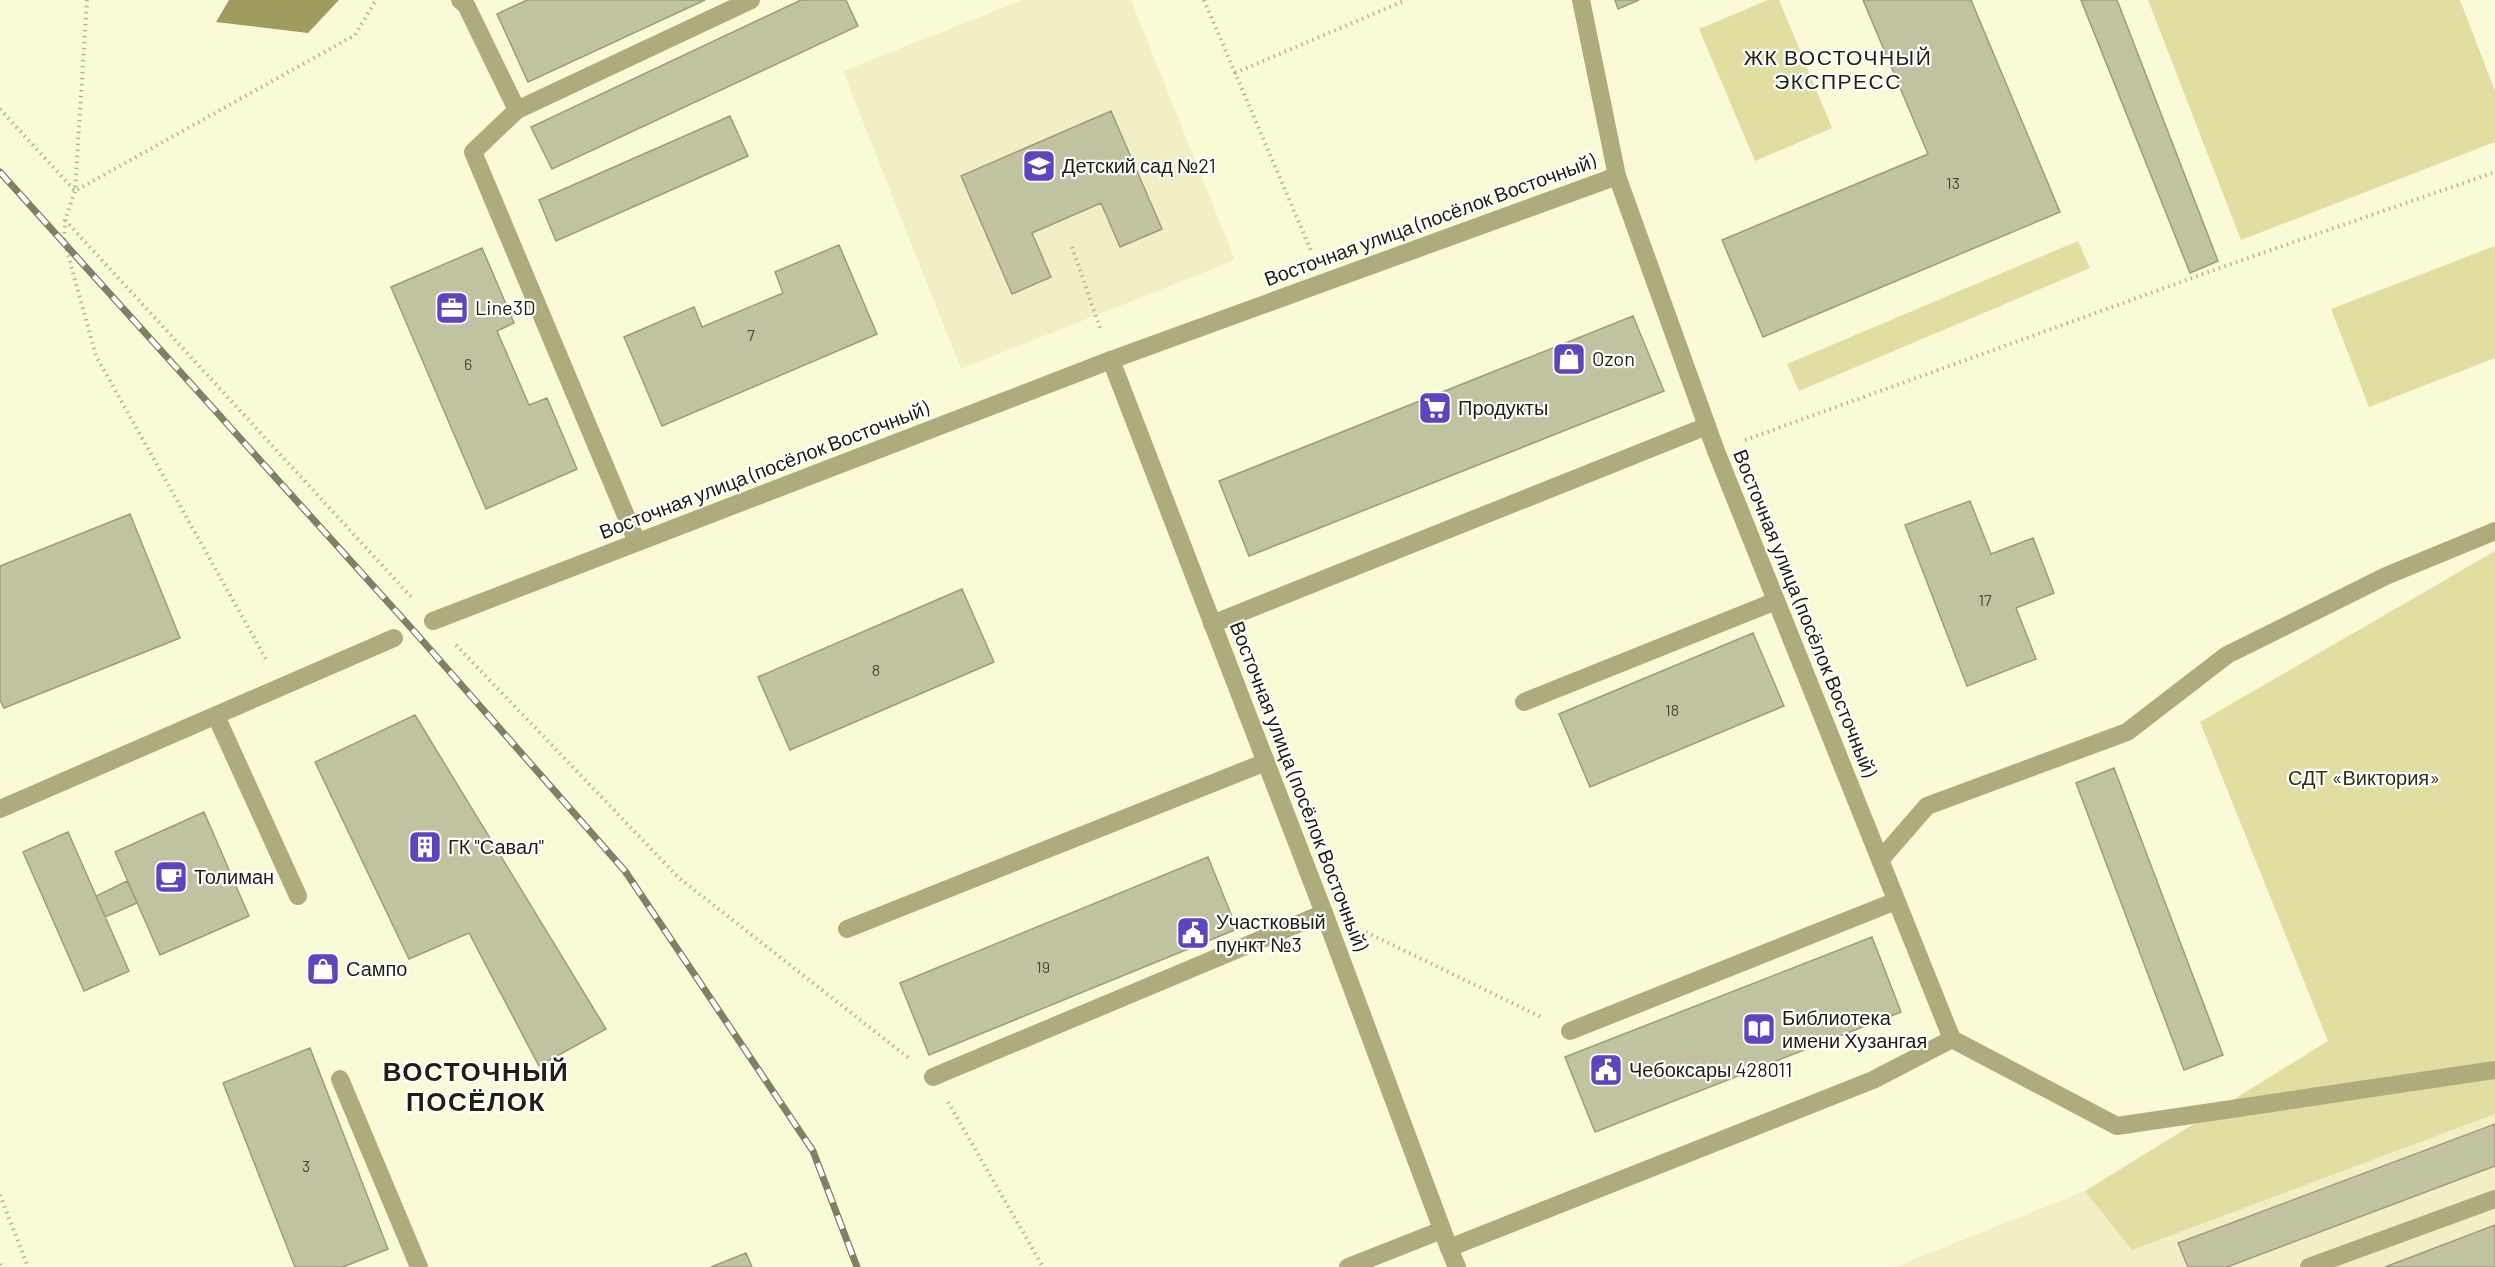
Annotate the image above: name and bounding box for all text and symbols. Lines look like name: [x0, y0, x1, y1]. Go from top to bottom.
district label: ЖК ВОСТОЧНЫЙ ЭКСПРЕСС: [1744, 44, 1932, 93]
school or university icon: Детский сад №21: [1021, 148, 1057, 184]
street label: Восточная улица (посёлок Восточный): [1261, 148, 1599, 290]
place label: Детский сад №21: [1062, 153, 1216, 177]
house number: 13: [1946, 173, 1960, 192]
office icon: Line3D: [434, 290, 470, 326]
place label: Line3D: [475, 295, 535, 319]
house number: 7: [747, 325, 755, 344]
shop icon: Ozon: [1551, 341, 1587, 377]
place label: Ozon: [1592, 346, 1635, 370]
house number: 6: [464, 354, 472, 373]
supermarket icon: Продукты: [1417, 390, 1453, 426]
street label: Восточная улица (посёлок Восточный): [596, 395, 932, 543]
place label: Продукты: [1458, 395, 1548, 419]
street label: Восточная улица (посёлок Восточный): [1729, 445, 1883, 780]
house number: 17: [1978, 590, 1992, 609]
street label: Восточная улица (посёлок Восточный): [1226, 618, 1374, 954]
house number: 8: [872, 660, 880, 679]
house number: 18: [1665, 700, 1679, 719]
park label: СДТ «Виктория»: [2288, 765, 2440, 789]
building icon: ГК "Савал": [407, 829, 443, 865]
place label: ГК "Савал": [448, 834, 544, 858]
cafe icon: Толиман: [153, 859, 189, 895]
place label: Толиман: [194, 864, 274, 888]
place label: Участковый пункт №3: [1216, 909, 1326, 956]
public building icon: Участковый пункт №3: [1175, 915, 1211, 951]
shop icon: Сампо: [305, 951, 341, 987]
place label: Сампо: [346, 956, 408, 980]
house number: 19: [1036, 957, 1050, 976]
place label: Библиотека имени Хузангая: [1782, 1005, 1927, 1052]
library icon: Библиотека имени Хузангая: [1741, 1011, 1777, 1047]
public building icon: Чебоксары 428011: [1588, 1052, 1624, 1088]
district label: ВОСТОЧНЫЙ ПОСЁЛОК: [383, 1055, 569, 1116]
place label: Чебоксары 428011: [1629, 1057, 1792, 1081]
house number: 3: [302, 1156, 310, 1175]

